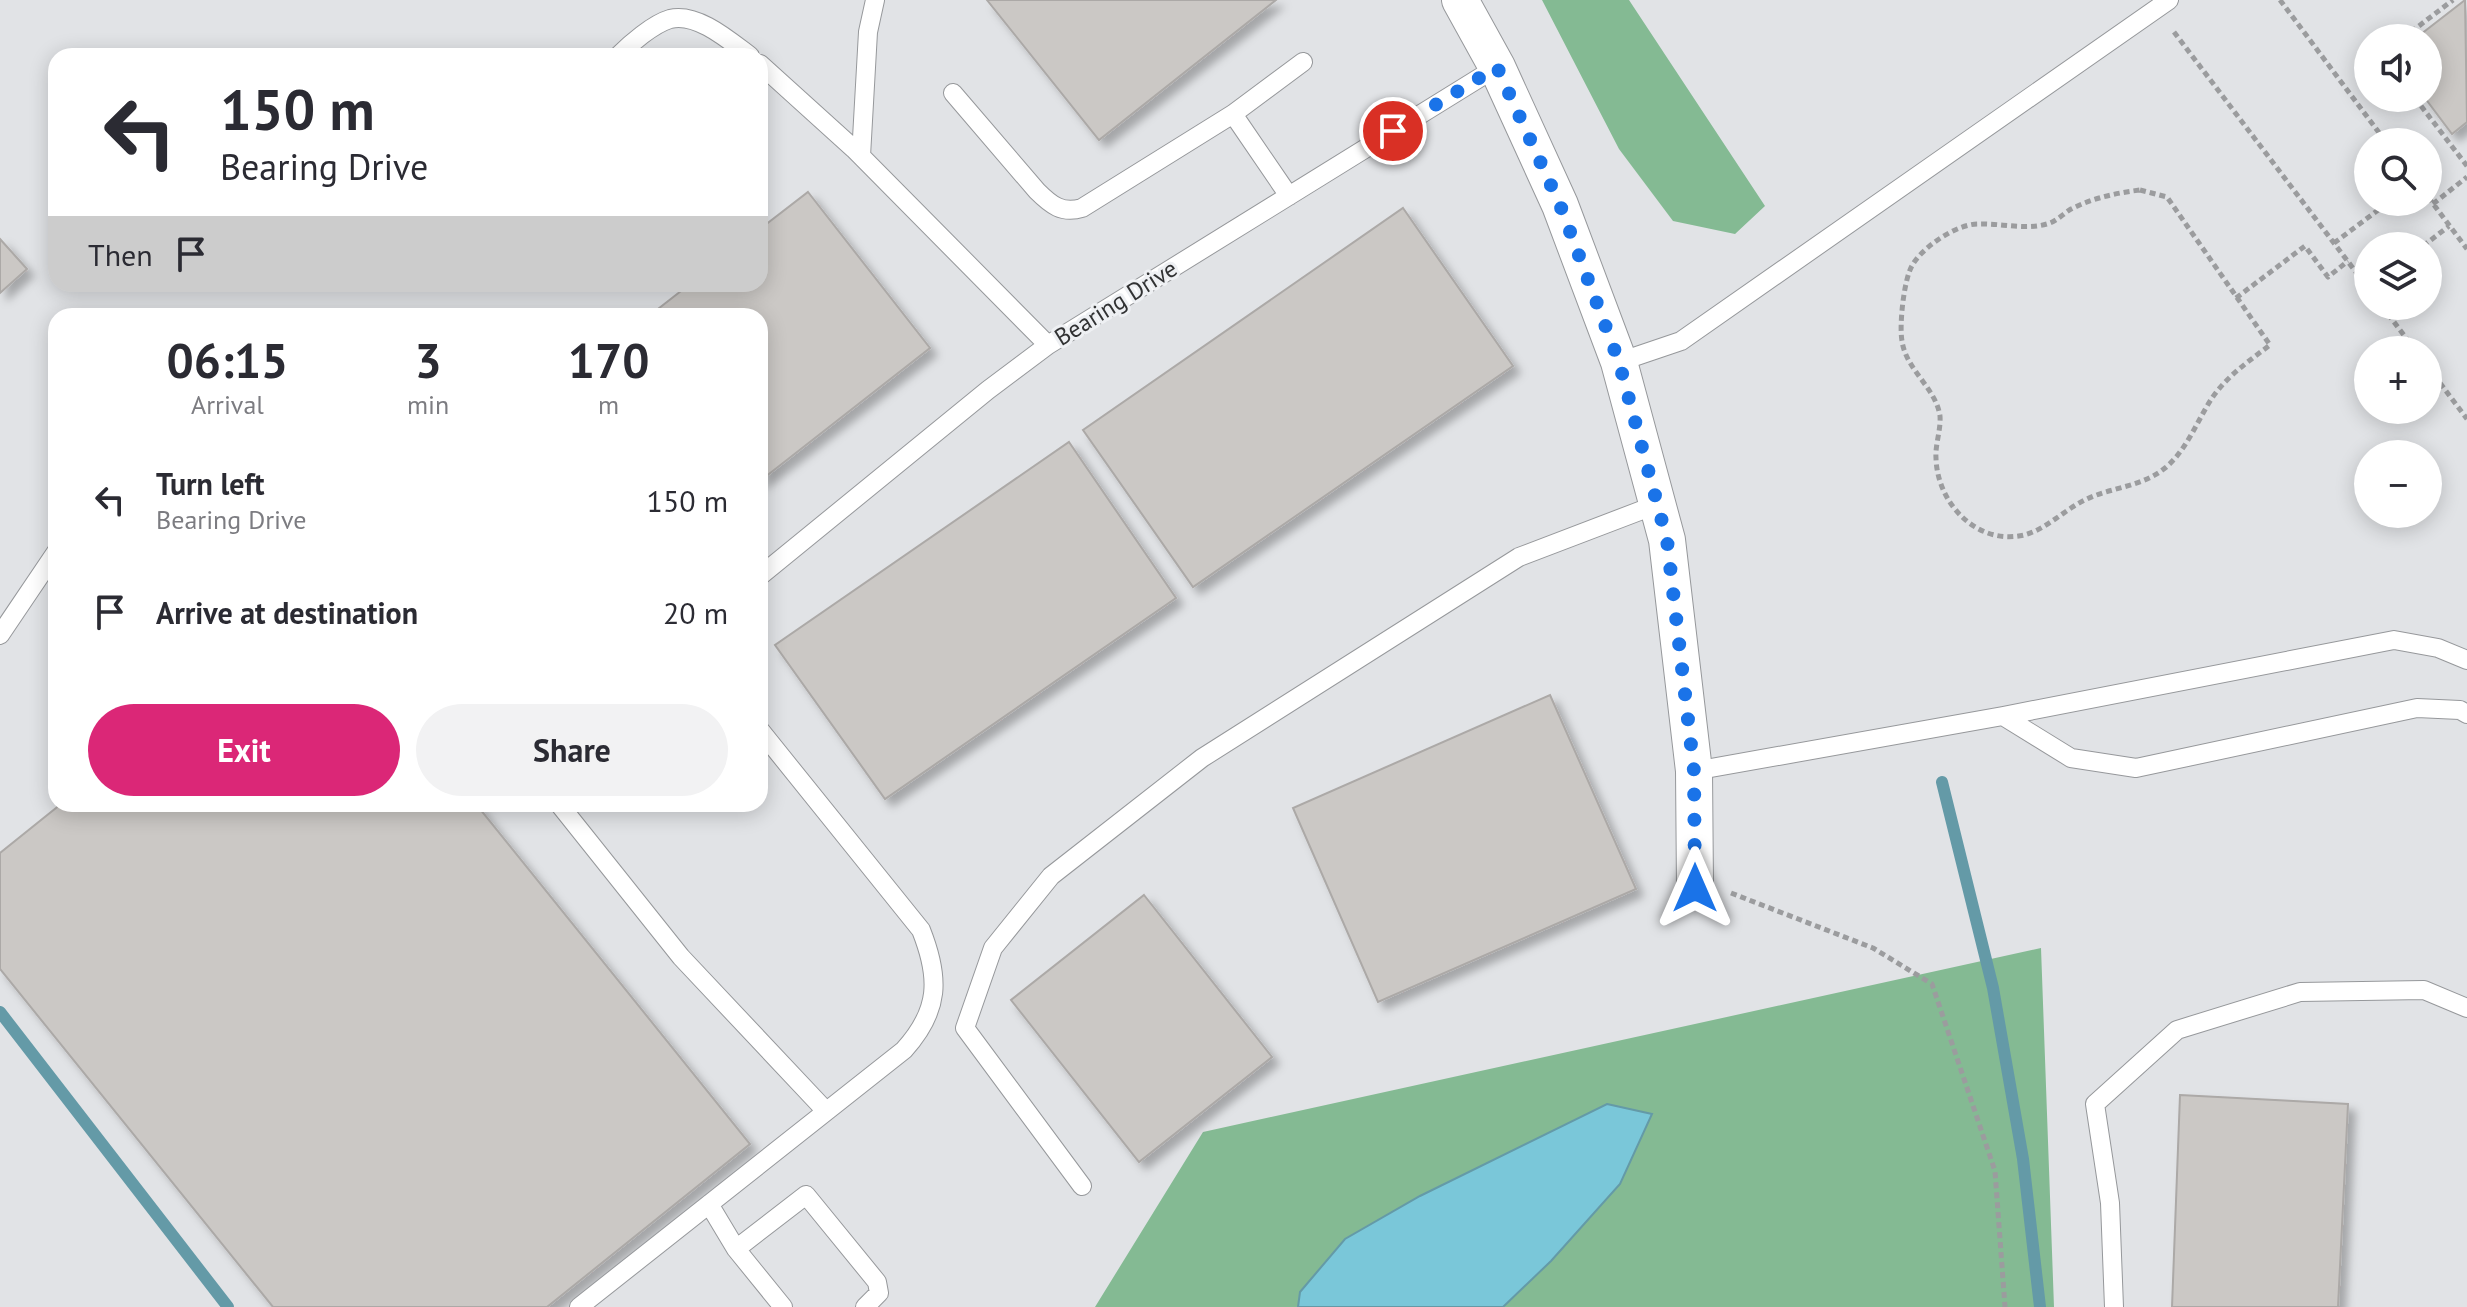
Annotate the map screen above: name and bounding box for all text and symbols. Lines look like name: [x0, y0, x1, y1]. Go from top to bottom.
map controls: [2354, 24, 2442, 528]
button: sound: [2354, 24, 2442, 112]
text: 150 m: [220, 73, 375, 145]
icon: left: [88, 80, 192, 184]
pin: [1359, 97, 1427, 165]
icon: arrive: [1371, 109, 1415, 153]
button: search: [2354, 128, 2442, 216]
text: Bearing Drive: [220, 143, 428, 190]
icon: arrive: [169, 232, 213, 276]
button: layers: [2354, 232, 2442, 320]
text: Then: [88, 235, 153, 274]
street label: Bearing Drive: [1049, 253, 1183, 353]
text: 06:15: [167, 329, 288, 391]
text: 3: [414, 329, 442, 391]
text: 170: [568, 329, 649, 391]
button: +: [2354, 336, 2442, 424]
text: Arrival: [191, 388, 264, 421]
text: min: [407, 388, 449, 421]
text: m: [598, 388, 619, 421]
button: −: [2354, 440, 2442, 528]
text: Turn left: [156, 464, 264, 503]
icon: left: [88, 478, 132, 522]
text: 150 m: [647, 481, 728, 520]
text: Bearing Drive: [156, 503, 307, 536]
icon: arrive: [88, 590, 132, 634]
text: Arrive at destination: [156, 593, 418, 632]
text: 20 m: [663, 593, 728, 632]
button: Exit: [88, 704, 400, 796]
button: Share: [416, 704, 728, 796]
position arrow: [1653, 846, 1737, 930]

